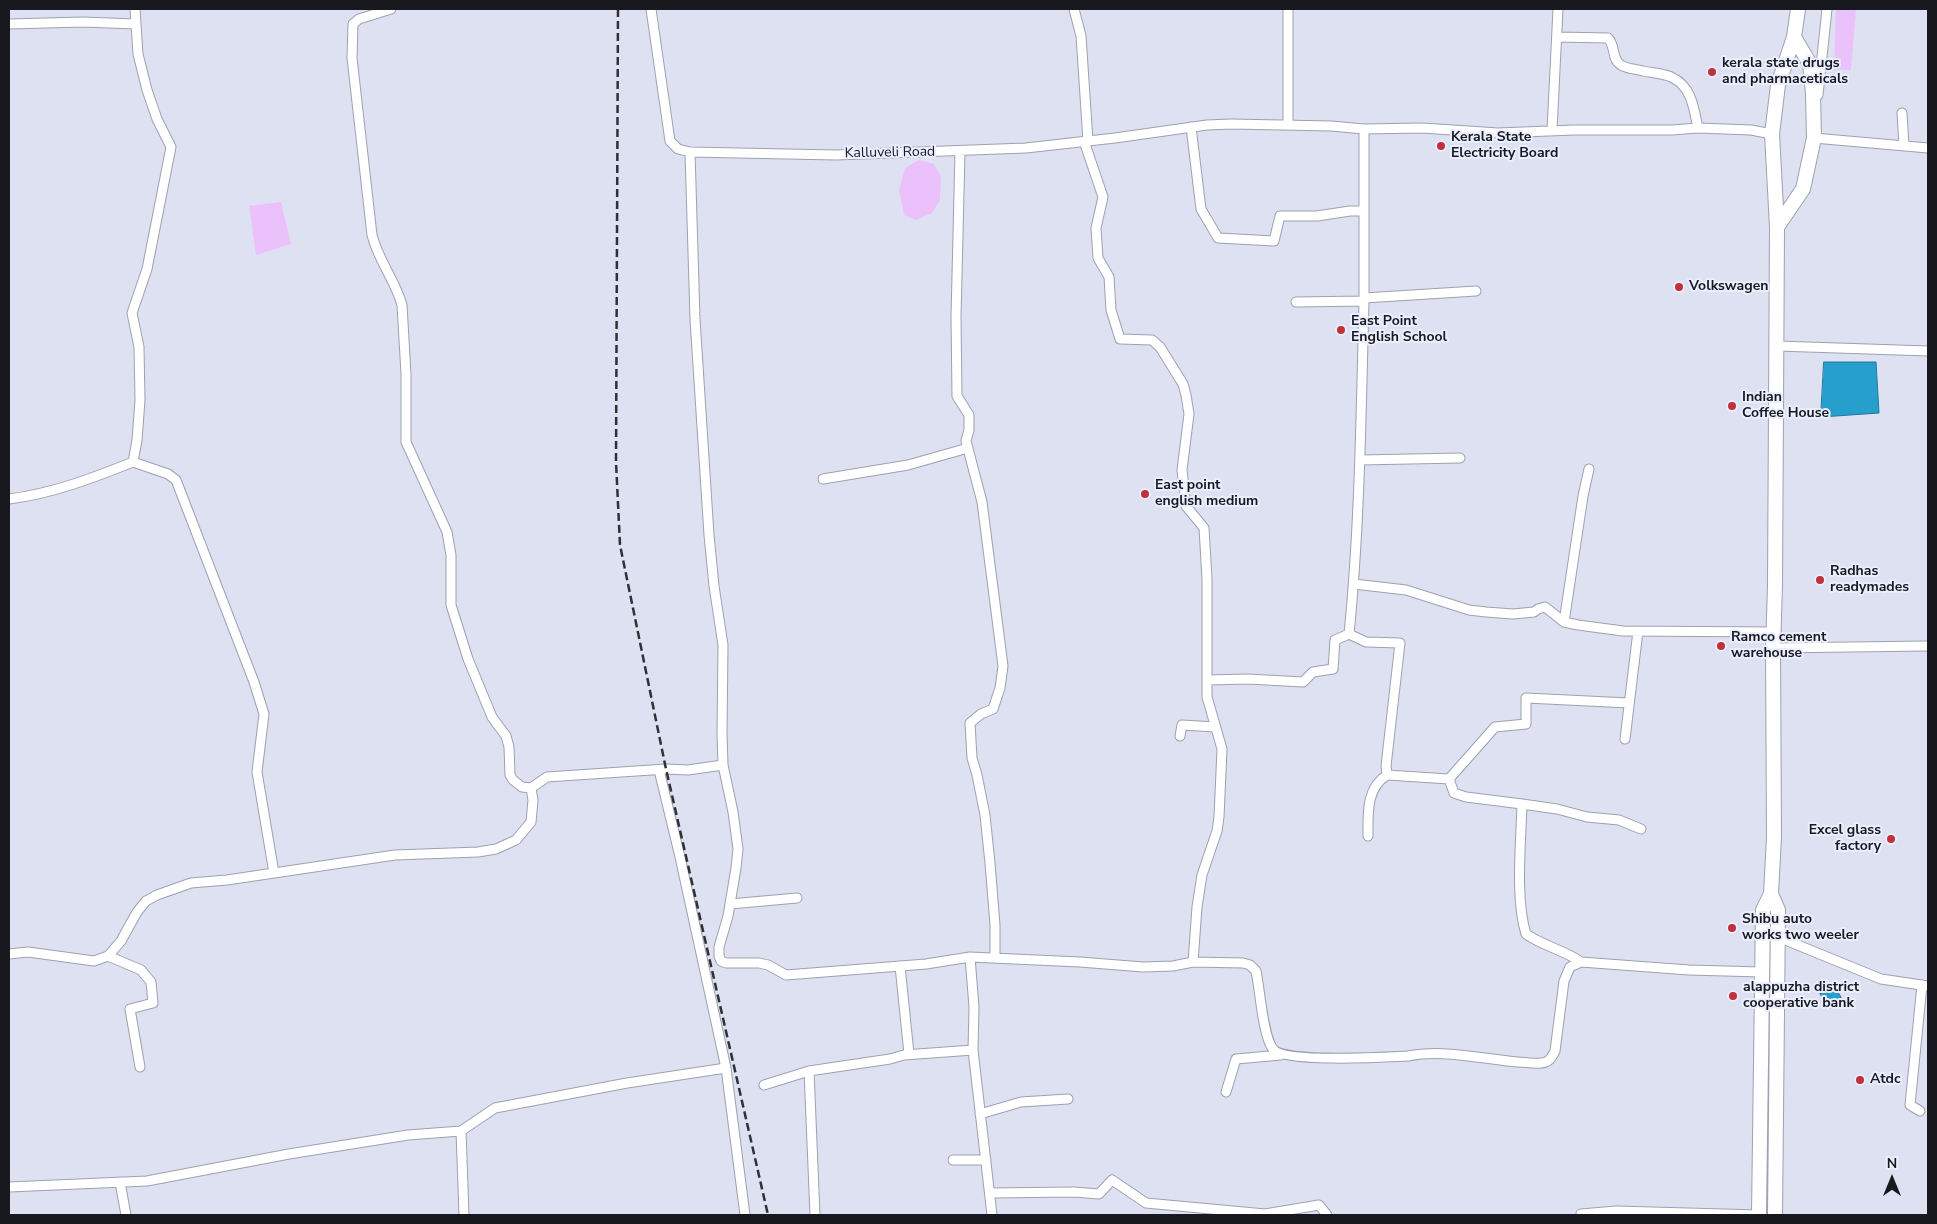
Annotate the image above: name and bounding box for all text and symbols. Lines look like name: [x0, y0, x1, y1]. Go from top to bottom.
place label: kerala state drugs and pharmaceticals: [1722, 56, 1848, 88]
marker: kerala state drugs and pharmaceticals: [1706, 66, 1718, 78]
place label: Kerala State Electricity Board: [1451, 130, 1558, 162]
marker: Kerala State Electricity Board: [1435, 140, 1447, 152]
street label: Kalluveli Road: [845, 144, 935, 162]
place label: Volkswagen: [1689, 279, 1768, 295]
marker: Volkswagen: [1673, 281, 1685, 293]
place label: East Point English School: [1351, 314, 1447, 347]
marker: East Point English School: [1335, 324, 1347, 336]
place label: Indian Coffee House: [1742, 390, 1829, 422]
marker: Indian Coffee House: [1726, 400, 1738, 412]
place label: East point english medium: [1155, 478, 1258, 511]
marker: East point english medium: [1139, 488, 1151, 500]
place label: Radhas readymades: [1830, 564, 1909, 596]
marker: Radhas readymades: [1814, 574, 1826, 586]
place label: Ramco cement warehouse: [1731, 630, 1826, 662]
marker: Ramco cement warehouse: [1715, 640, 1727, 652]
place label: Excel glass factory: [1809, 823, 1881, 856]
marker: Excel glass factory: [1885, 833, 1897, 845]
place label: Shibu auto works two weeler: [1742, 912, 1859, 944]
marker: Shibu auto works two weeler: [1726, 922, 1738, 934]
place label: alappuzha district cooperative bank: [1743, 980, 1859, 1012]
marker: alappuzha district cooperative bank: [1727, 990, 1739, 1002]
place label: Atdc: [1870, 1072, 1901, 1088]
marker: Atdc: [1854, 1074, 1866, 1086]
north arrow: [1867, 1154, 1917, 1204]
text: N: [1887, 1154, 1897, 1173]

